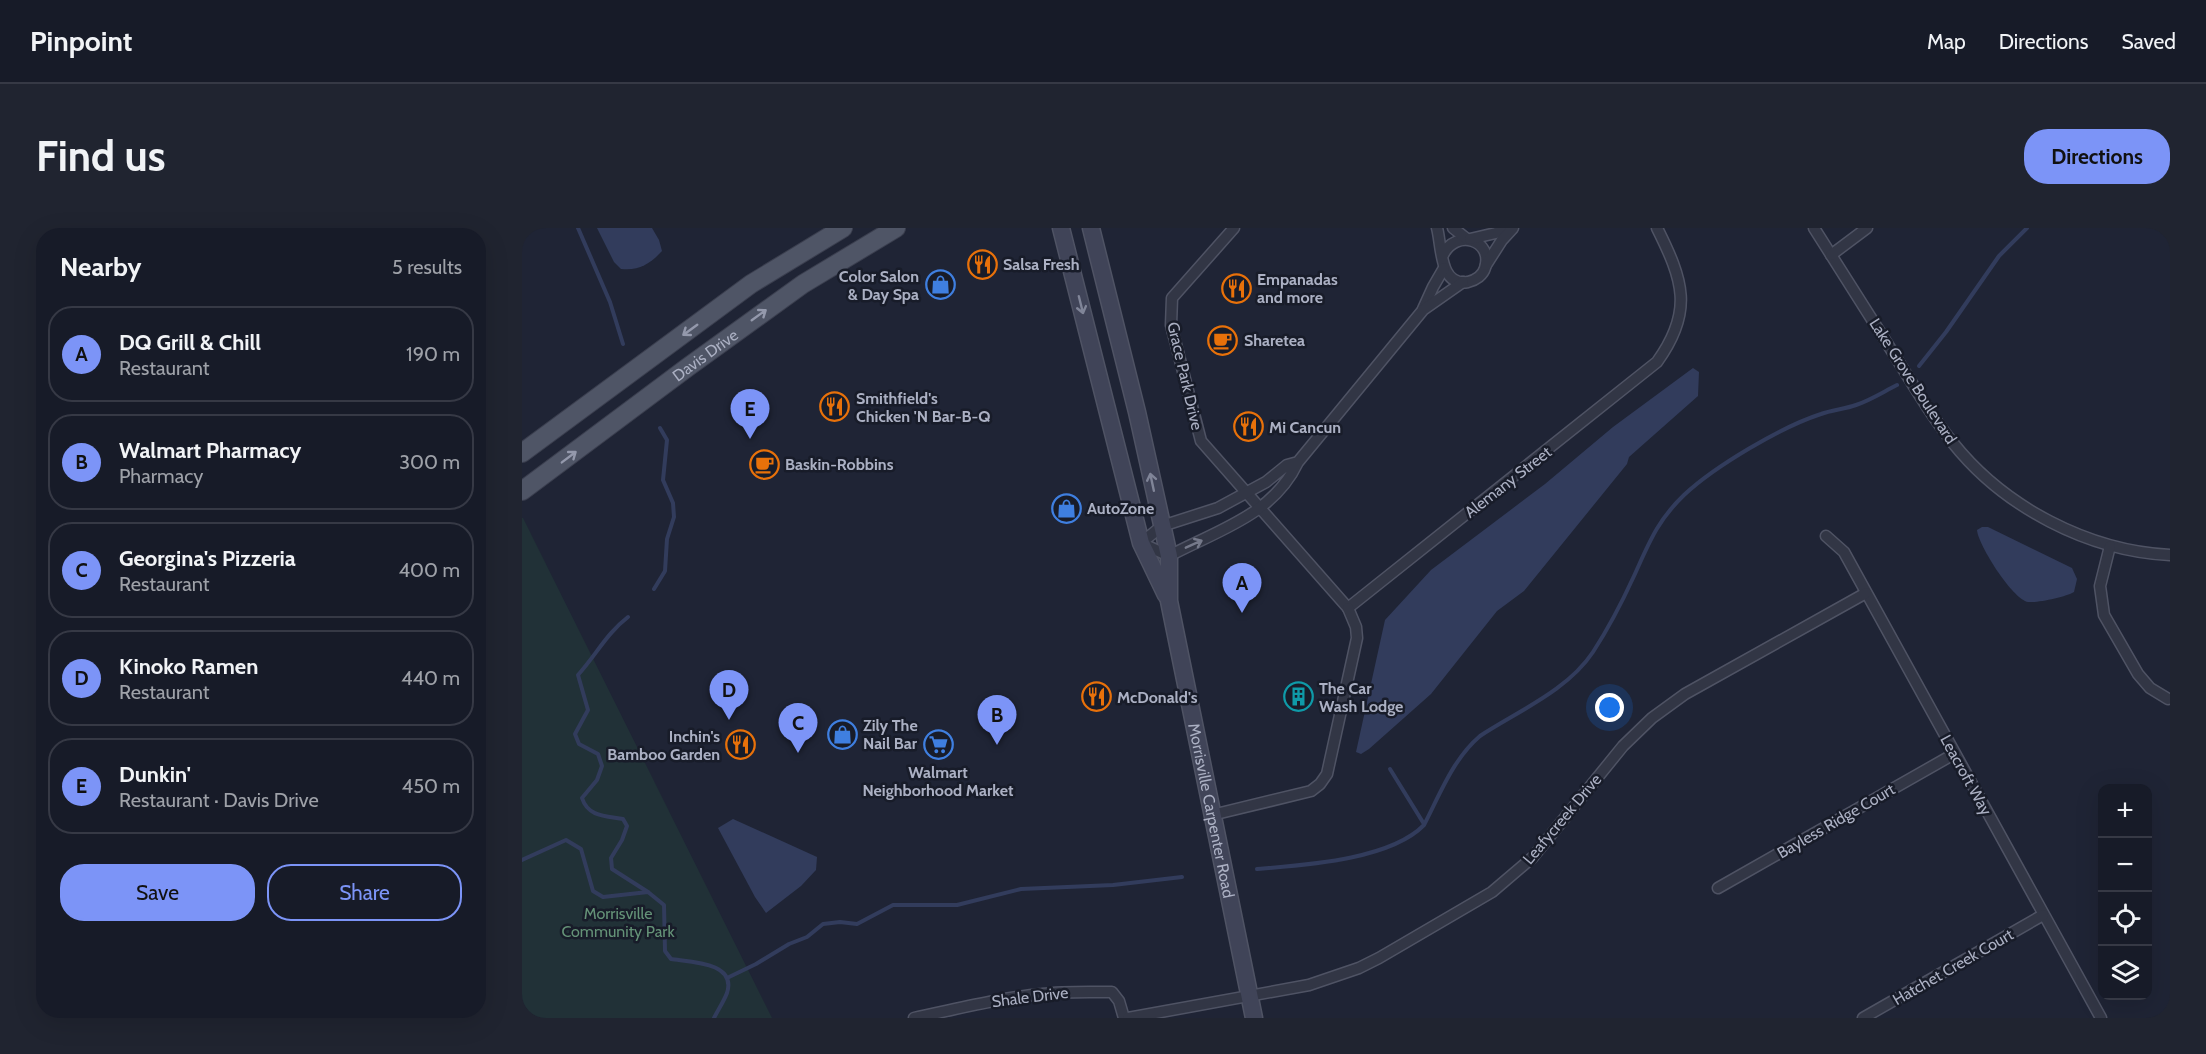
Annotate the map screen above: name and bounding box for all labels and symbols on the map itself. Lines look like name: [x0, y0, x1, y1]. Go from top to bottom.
restaurant icon: Salsa Fresh: [966, 248, 998, 280]
place label: Salsa Fresh: [1003, 255, 1080, 274]
place label: Color Salon & Day Spa: [839, 267, 919, 304]
shop icon: Color Salon & Day Spa: [924, 269, 956, 301]
place label: Empanadas and more: [1257, 270, 1338, 307]
restaurant icon: Empanadas and more: [1220, 272, 1252, 304]
one-way arrow: [1075, 295, 1087, 314]
one-way arrow: [751, 309, 767, 322]
street label: Lake Grove Boulevard: [1865, 315, 1961, 447]
street label: Grace Park Drive: [1163, 320, 1207, 432]
one-way arrow: [682, 323, 698, 336]
cafe icon: Sharetea: [1207, 324, 1239, 356]
street label: Davis Drive: [668, 325, 741, 385]
place label: Sharetea: [1244, 331, 1305, 350]
place label: Smithfield's Chicken 'N Bar-B-Q: [856, 389, 990, 426]
pin: E: [730, 390, 770, 439]
restaurant icon: Smithfield's Chicken 'N Bar-B-Q: [819, 391, 851, 423]
restaurant icon: Mi Cancun: [1232, 411, 1264, 443]
place label: Mi Cancun: [1269, 418, 1341, 437]
street label: Alemany Street: [1461, 442, 1556, 522]
cafe icon: Baskin-Robbins: [748, 448, 780, 480]
one-way arrow: [561, 450, 577, 463]
place label: Baskin-Robbins: [785, 455, 894, 474]
one-way arrow: [1145, 473, 1157, 492]
shop icon: AutoZone: [1050, 492, 1082, 524]
place label: AutoZone: [1087, 499, 1154, 518]
one-way arrow: [1185, 537, 1203, 548]
pin: A: [1222, 564, 1262, 613]
pin: D: [710, 670, 748, 720]
place label: The Car Wash Lodge: [1319, 679, 1403, 716]
restaurant icon: McDonald's: [1080, 681, 1112, 713]
building icon: The Car Wash Lodge: [1282, 681, 1314, 713]
place label: McDonald's: [1117, 688, 1198, 707]
your location: [1595, 693, 1624, 722]
pin: B: [978, 696, 1016, 745]
pin: C: [778, 704, 818, 753]
place label: Zily The Nail Bar: [863, 716, 918, 753]
shop icon: Zily The Nail Bar: [826, 718, 858, 750]
street label: Morrisville Carpenter Road: [1185, 721, 1239, 900]
place label: Inchin's Bamboo Garden: [607, 727, 720, 764]
supermarket icon: Walmart Neighborhood Market: [922, 728, 954, 760]
restaurant icon: Inchin's Bamboo Garden: [725, 729, 757, 761]
street label: Leacroft Way: [1936, 732, 1996, 818]
place label: Walmart Neighborhood Market: [863, 763, 1014, 800]
street label: Leafycreek Drive: [1519, 770, 1605, 868]
street label: Bayless Ridge Court: [1774, 779, 1899, 862]
park label: Morrisville Community Park: [561, 904, 675, 941]
street label: Hatchet Creek Court: [1889, 924, 2017, 1009]
street label: Shale Drive: [991, 983, 1069, 1011]

